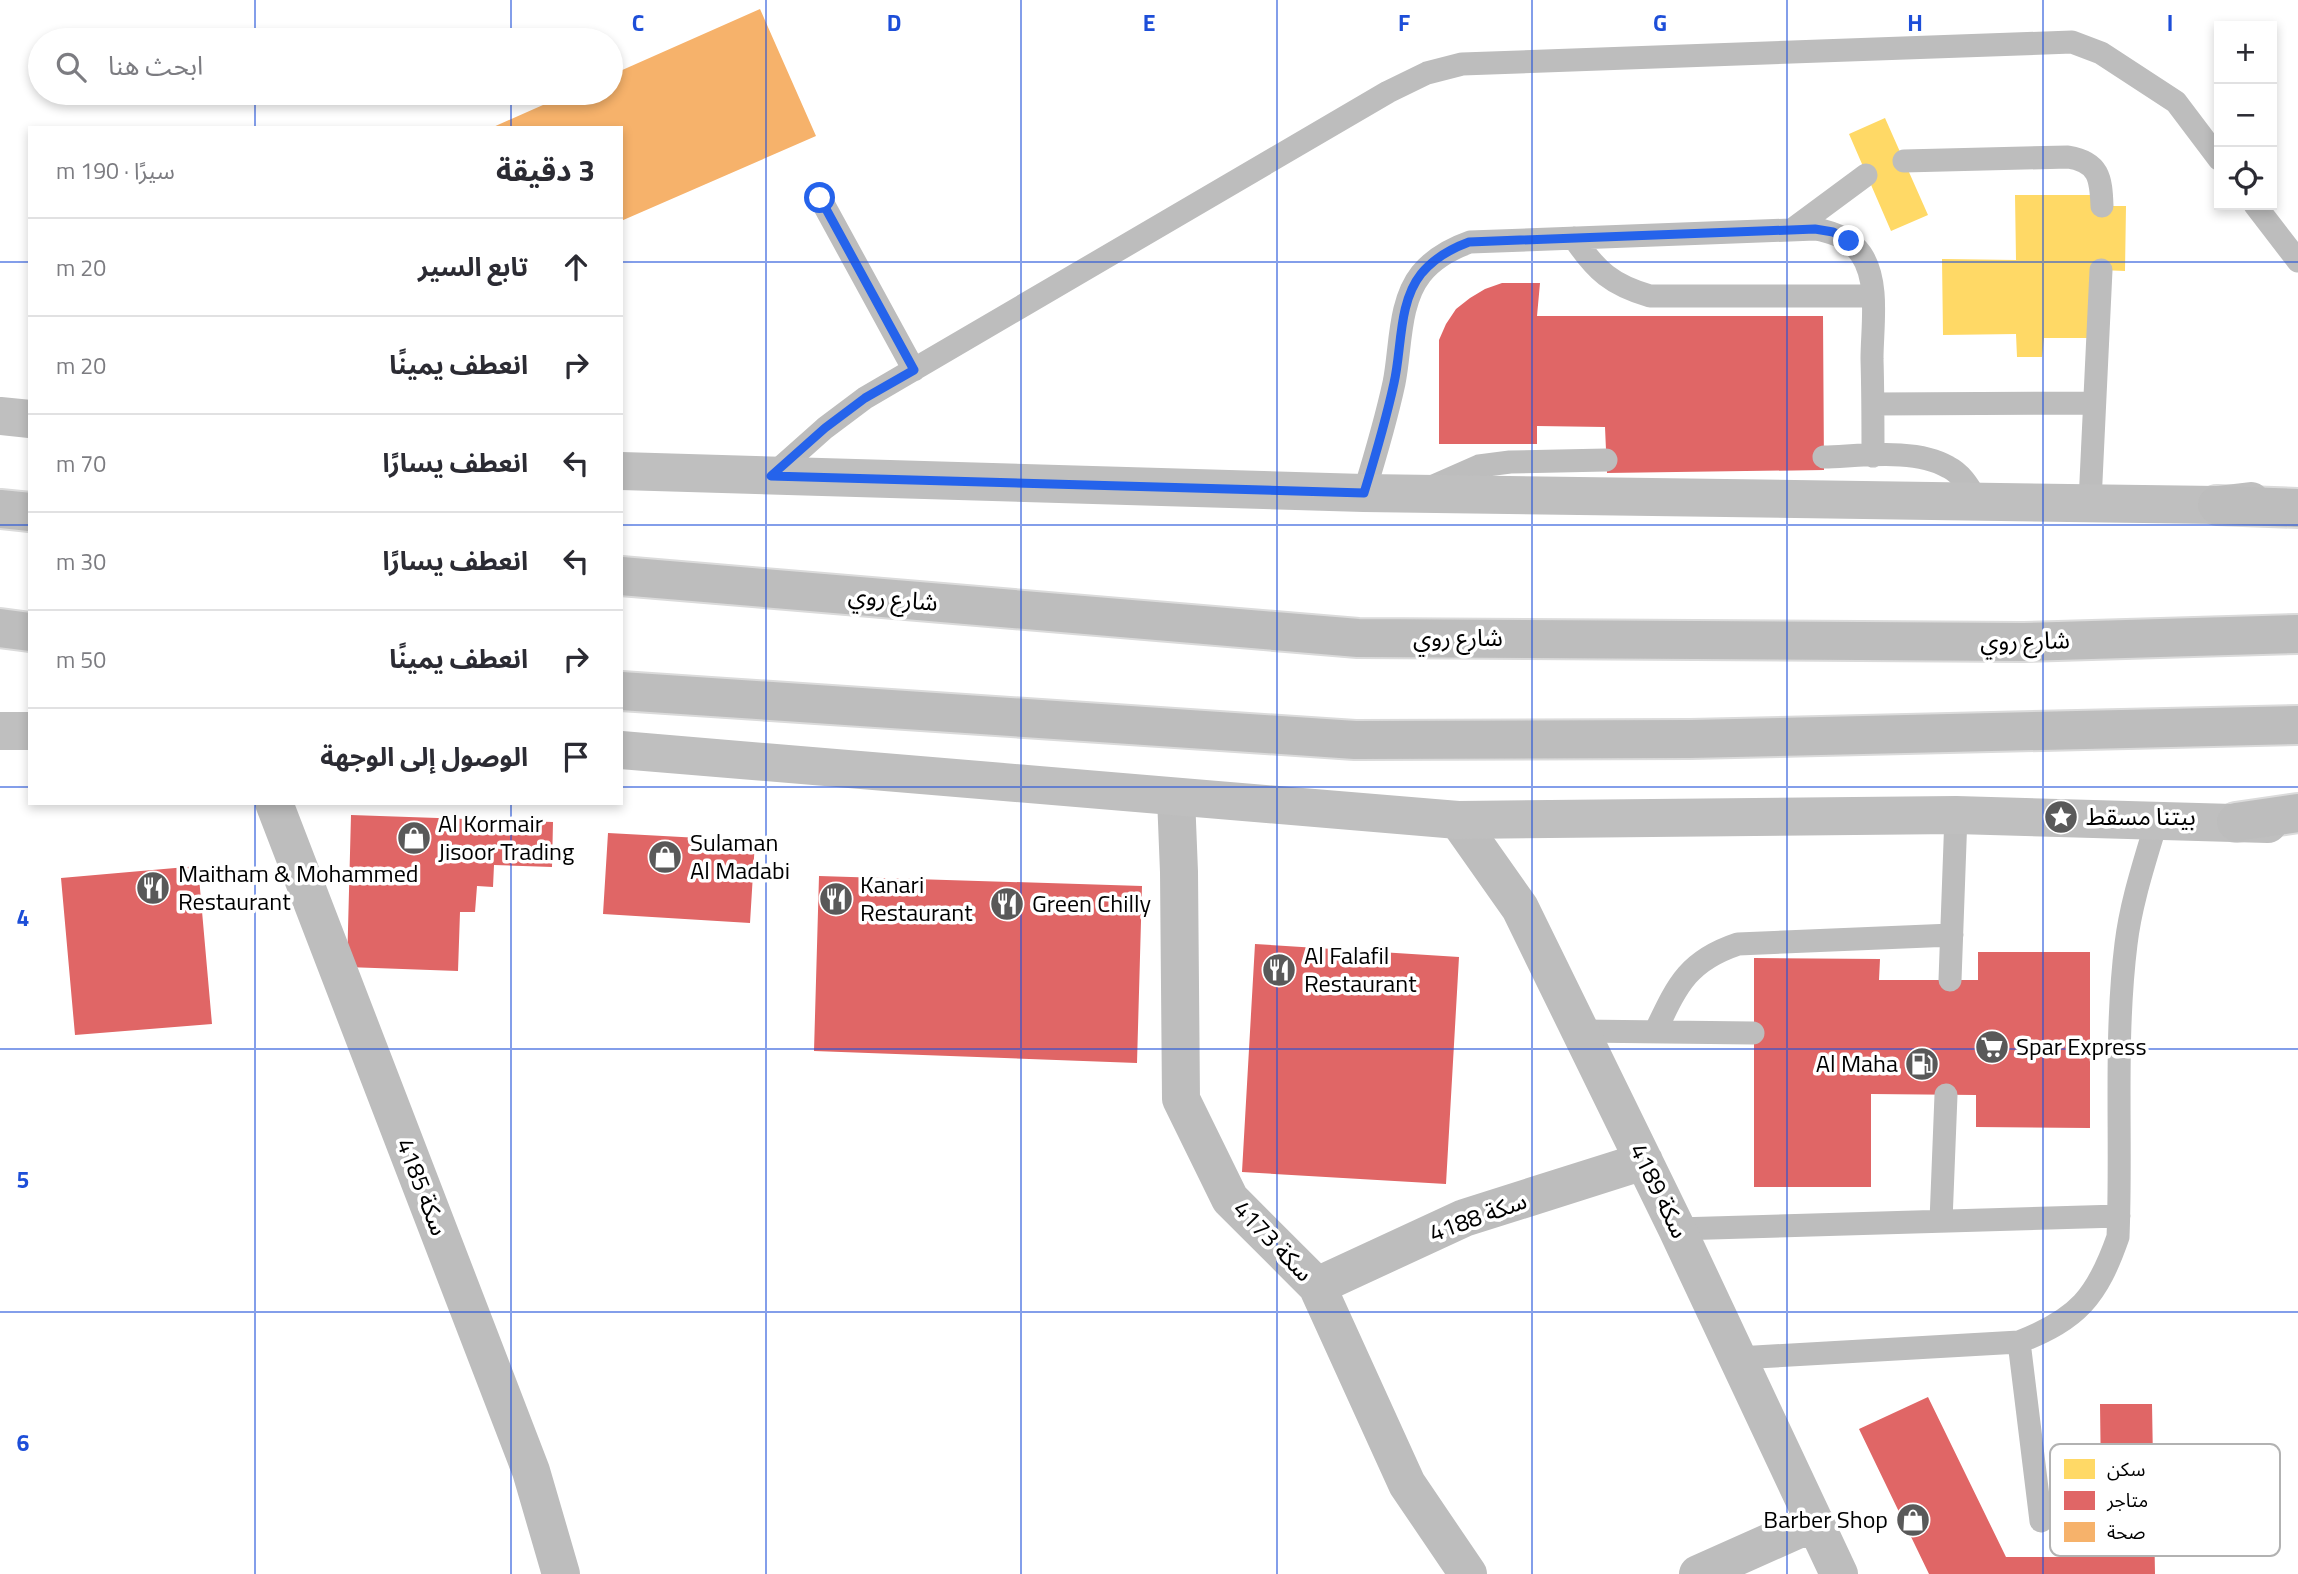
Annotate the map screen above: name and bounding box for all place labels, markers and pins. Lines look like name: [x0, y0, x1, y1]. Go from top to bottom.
place icon: بيتنا مسقط: [2042, 798, 2080, 836]
place label: بيتنا مسقط: [2086, 798, 2196, 834]
place label: Al Kormair Jisoor Trading: [438, 805, 574, 869]
shop icon: Al Kormair Jisoor Trading: [395, 819, 433, 857]
place label: Sulaman Al Madabi: [690, 824, 790, 888]
shop icon: Sulaman Al Madabi: [646, 838, 684, 876]
place label: Maitham & Mohammed Restaurant: [178, 855, 418, 919]
place label: Kanari Restaurant: [860, 866, 973, 930]
restaurant icon: Maitham & Mohammed Restaurant: [134, 869, 172, 907]
restaurant icon: Kanari Restaurant: [817, 880, 855, 918]
restaurant icon: Green Chilly: [988, 885, 1026, 923]
place label: Green Chilly: [1032, 885, 1152, 921]
place label: Al Falafil Restaurant: [1304, 937, 1417, 1001]
restaurant icon: Al Falafil Restaurant: [1260, 951, 1298, 989]
supermarket icon: Spar Express: [1973, 1028, 2011, 1066]
place label: Spar Express: [2016, 1028, 2147, 1064]
place label: Al Maha: [1816, 1045, 1898, 1081]
fuel station icon: Al Maha: [1903, 1045, 1941, 1083]
place label: Barber Shop: [1763, 1501, 1888, 1537]
shop icon: Barber Shop: [1894, 1501, 1932, 1539]

